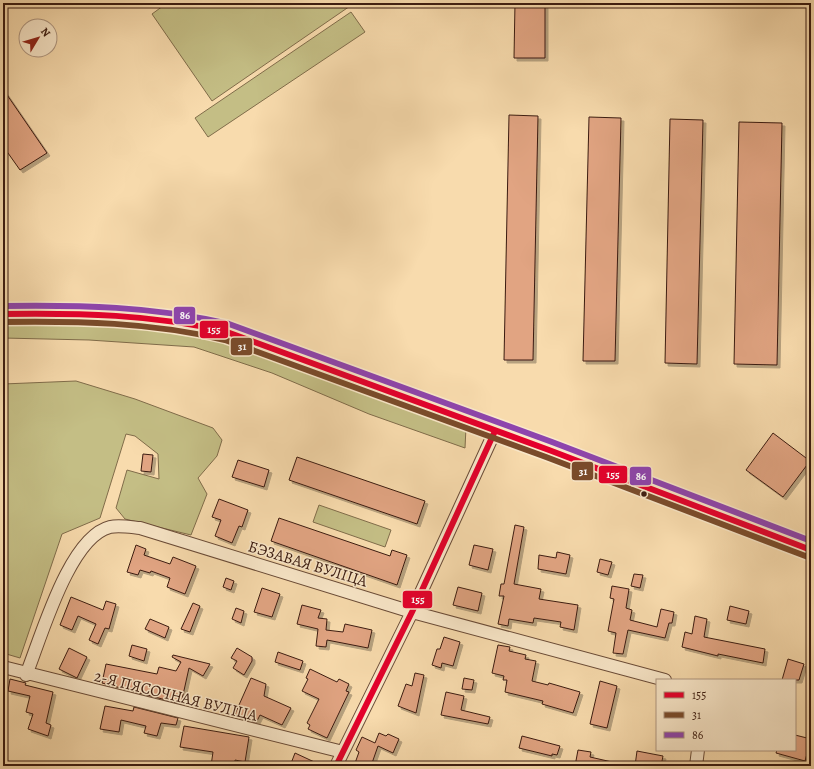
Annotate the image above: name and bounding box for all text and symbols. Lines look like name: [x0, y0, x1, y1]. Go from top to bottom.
north arrow: [18, 18, 58, 58]
text: N: [37, 24, 54, 40]
line badge: 86: [173, 306, 196, 325]
text: 86: [180, 308, 190, 323]
line badge: 155: [199, 320, 229, 339]
text: 155: [207, 322, 221, 337]
line badge: 31: [230, 337, 253, 356]
text: 31: [238, 339, 246, 354]
line badge: 31: [571, 461, 594, 481]
text: 31: [579, 464, 587, 479]
line badge: 155: [598, 465, 628, 484]
line badge: 86: [629, 466, 652, 486]
text: 155: [606, 467, 620, 482]
text: 86: [636, 469, 646, 484]
unlabelled marker: [639, 489, 649, 499]
street label: БЭЗАВАЯ ВУЛІЦА: [245, 535, 371, 593]
line badge: 155: [402, 590, 433, 609]
text: 155: [411, 592, 425, 607]
street label: 2-Я ПЯСОЧНАЯ ВУЛІЦА: [92, 665, 260, 727]
legend: [656, 679, 796, 751]
text: 155: [692, 687, 706, 703]
text: 31: [692, 707, 701, 723]
text: 86: [692, 727, 704, 743]

